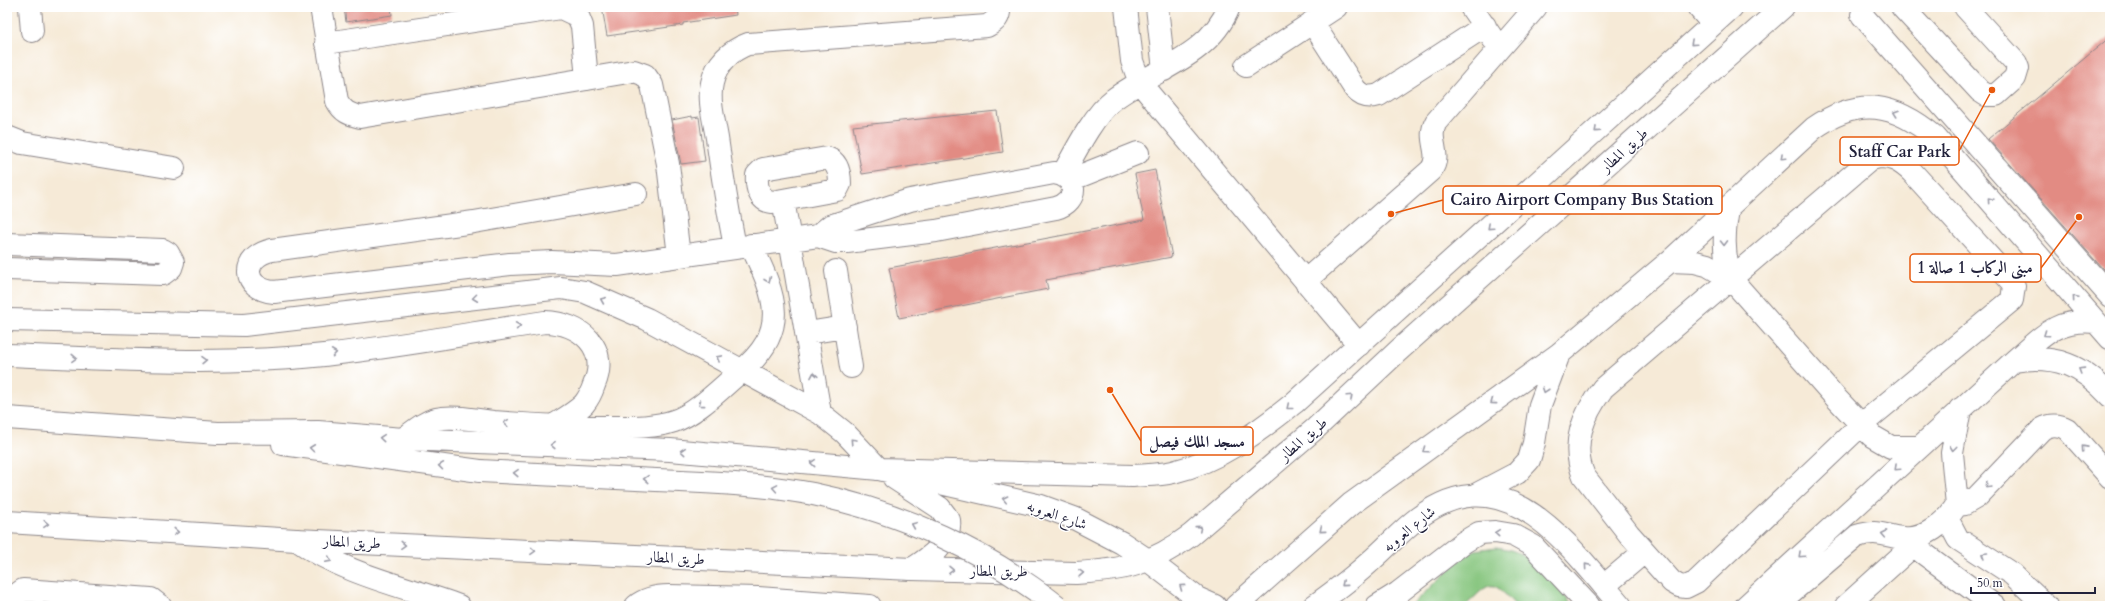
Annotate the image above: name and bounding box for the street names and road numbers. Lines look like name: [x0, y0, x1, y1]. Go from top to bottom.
street label: طريق المطار: [1594, 123, 1652, 178]
street label: طريق المطار: [1273, 413, 1331, 467]
street label: شارع العروبه: [1023, 495, 1090, 537]
street label: شارع العروبه: [1378, 502, 1441, 559]
street label: طريق المطار: [321, 530, 381, 553]
street label: طريق المطار: [645, 546, 705, 569]
street label: طريق المطار: [968, 560, 1028, 582]

